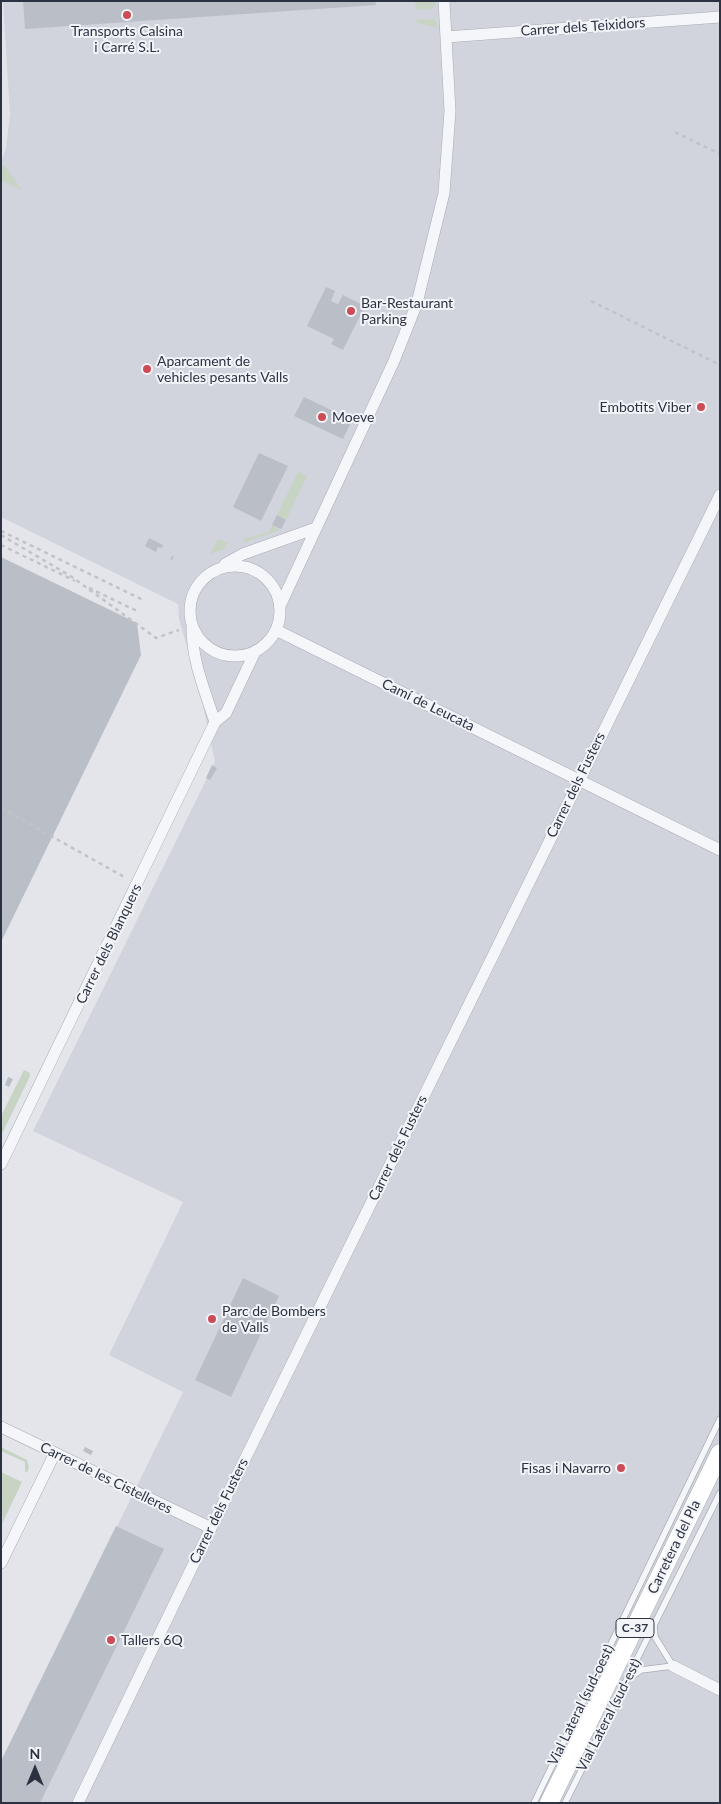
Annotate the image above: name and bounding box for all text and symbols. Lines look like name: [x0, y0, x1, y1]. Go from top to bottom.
marker: Transports Calsina i Carré S.L.: [121, 9, 133, 21]
street label: Carrer dels Teixidors: [520, 14, 646, 40]
place label: Transports Calsina i Carré S.L.: [71, 23, 183, 56]
place label: Bar-Restaurant Parking: [361, 295, 453, 328]
marker: Bar-Restaurant Parking: [345, 305, 357, 317]
place label: Aparcament de vehicles pesants Valls: [157, 353, 288, 386]
marker: Aparcament de vehicles pesants Valls: [141, 363, 153, 375]
place label: Embotits Viber: [599, 399, 691, 415]
marker: Embotits Viber: [695, 401, 707, 413]
place label: Moeve: [332, 409, 374, 425]
marker: Moeve: [316, 411, 328, 423]
street label: Camí de Leucata: [379, 675, 477, 735]
street label: Carrer dels Fusters: [543, 730, 609, 840]
street label: Carrer dels Blanquers: [73, 881, 145, 1007]
street label: Carrer dels Fusters: [365, 1093, 431, 1203]
place label: Parc de Bombers de Valls: [222, 1303, 326, 1335]
marker: Parc de Bombers de Valls: [206, 1313, 218, 1325]
street label: Carrer de les Cistelleres: [37, 1439, 175, 1517]
street label: Carrer dels Fusters: [186, 1456, 252, 1566]
place label: Fisas i Navarro: [521, 1460, 611, 1476]
marker: Fisas i Navarro: [615, 1462, 627, 1474]
street label: Carretera del Pla: [644, 1497, 704, 1597]
road number: C-37: [616, 1619, 654, 1638]
place label: Tallers 6Q: [121, 1632, 183, 1648]
marker: Tallers 6Q: [105, 1634, 117, 1646]
street label: Vial Lateral (sud-oest): [544, 1642, 618, 1768]
street label: Vial Lateral (sud-est): [573, 1656, 645, 1774]
north arrow: [10, 1744, 60, 1794]
text: N: [30, 1745, 40, 1762]

